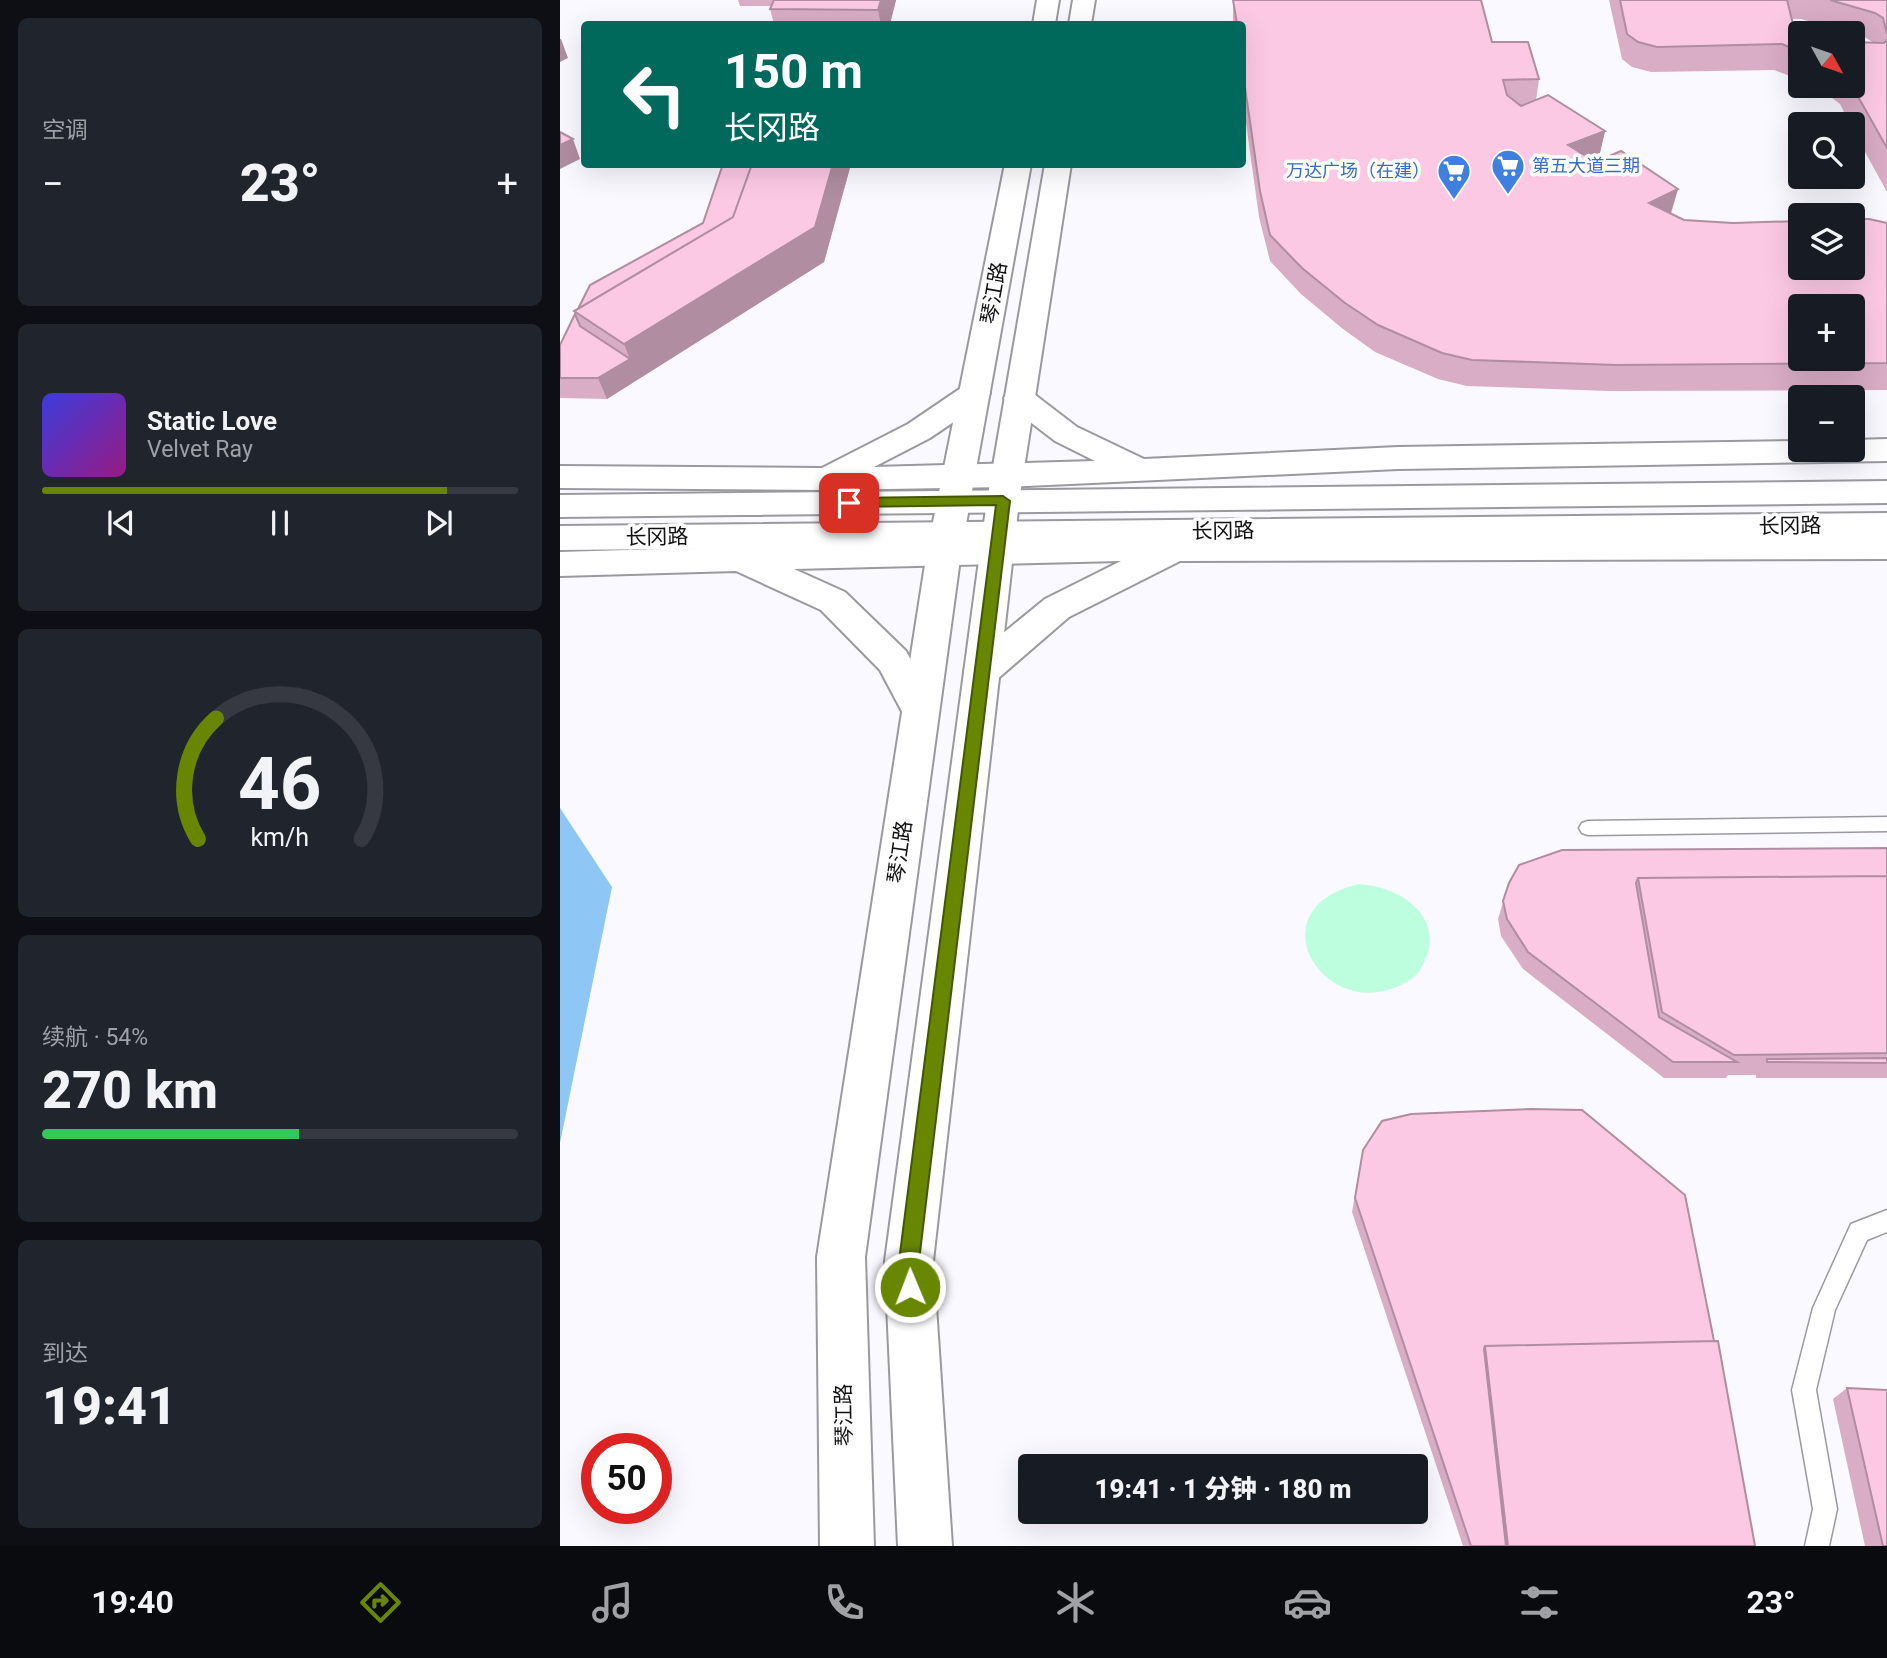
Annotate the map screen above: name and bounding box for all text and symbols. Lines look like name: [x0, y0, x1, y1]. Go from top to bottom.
north arrow: [1788, 21, 1866, 98]
map controls: [1788, 21, 1865, 462]
text: 150 m: [724, 43, 863, 100]
icon: left: [609, 49, 700, 140]
text: 长冈路: [724, 109, 820, 147]
button: search: [1788, 112, 1865, 189]
text: 空调: [42, 117, 88, 144]
supermarket icon: 第五大道三期: [1489, 147, 1527, 196]
supermarket icon: 万达广场（在建）: [1435, 152, 1473, 201]
text: 23°: [240, 153, 320, 214]
place label: 第五大道三期: [1532, 155, 1640, 176]
place label: 万达广场（在建）: [1286, 160, 1430, 181]
text: −: [42, 162, 64, 206]
text: +: [496, 162, 518, 206]
button: layers: [1788, 203, 1865, 280]
street label: 琴江路: [977, 260, 1011, 326]
button: +: [1788, 294, 1865, 371]
button: −: [1788, 385, 1865, 462]
text: Static Love: [147, 406, 277, 436]
text: Velvet Ray: [147, 436, 253, 463]
pin: [819, 473, 879, 533]
icon: arrive: [830, 484, 868, 522]
icon: previous: [102, 504, 140, 542]
icon: pause: [261, 504, 299, 542]
icon: next: [420, 504, 458, 542]
street label: 长冈路: [1758, 513, 1822, 539]
street label: 长冈路: [1191, 518, 1255, 544]
street label: 长冈路: [625, 524, 689, 550]
text: 46: [238, 741, 322, 827]
street label: 琴江路: [884, 819, 916, 885]
text: km/h: [251, 823, 309, 852]
text: 续航 · 54%: [42, 1024, 148, 1051]
text: 270 km: [42, 1060, 218, 1121]
position arrow: [873, 1250, 947, 1324]
text: 到达: [42, 1340, 88, 1367]
text: 19:41: [42, 1376, 177, 1437]
street label: 琴江路: [831, 1383, 857, 1447]
speed limit sign: 50: [581, 1433, 672, 1524]
text: 19:41 · 1 分钟 · 180 m: [1094, 1474, 1352, 1504]
icon: directions: [356, 1578, 405, 1627]
icon: music: [588, 1578, 637, 1627]
icon: phone: [820, 1578, 869, 1627]
icon: climate: [1051, 1578, 1100, 1627]
icon: car: [1283, 1578, 1332, 1627]
icon: filters: [1515, 1578, 1564, 1627]
text: 19:40: [91, 1583, 174, 1621]
text: 23°: [1746, 1583, 1796, 1621]

